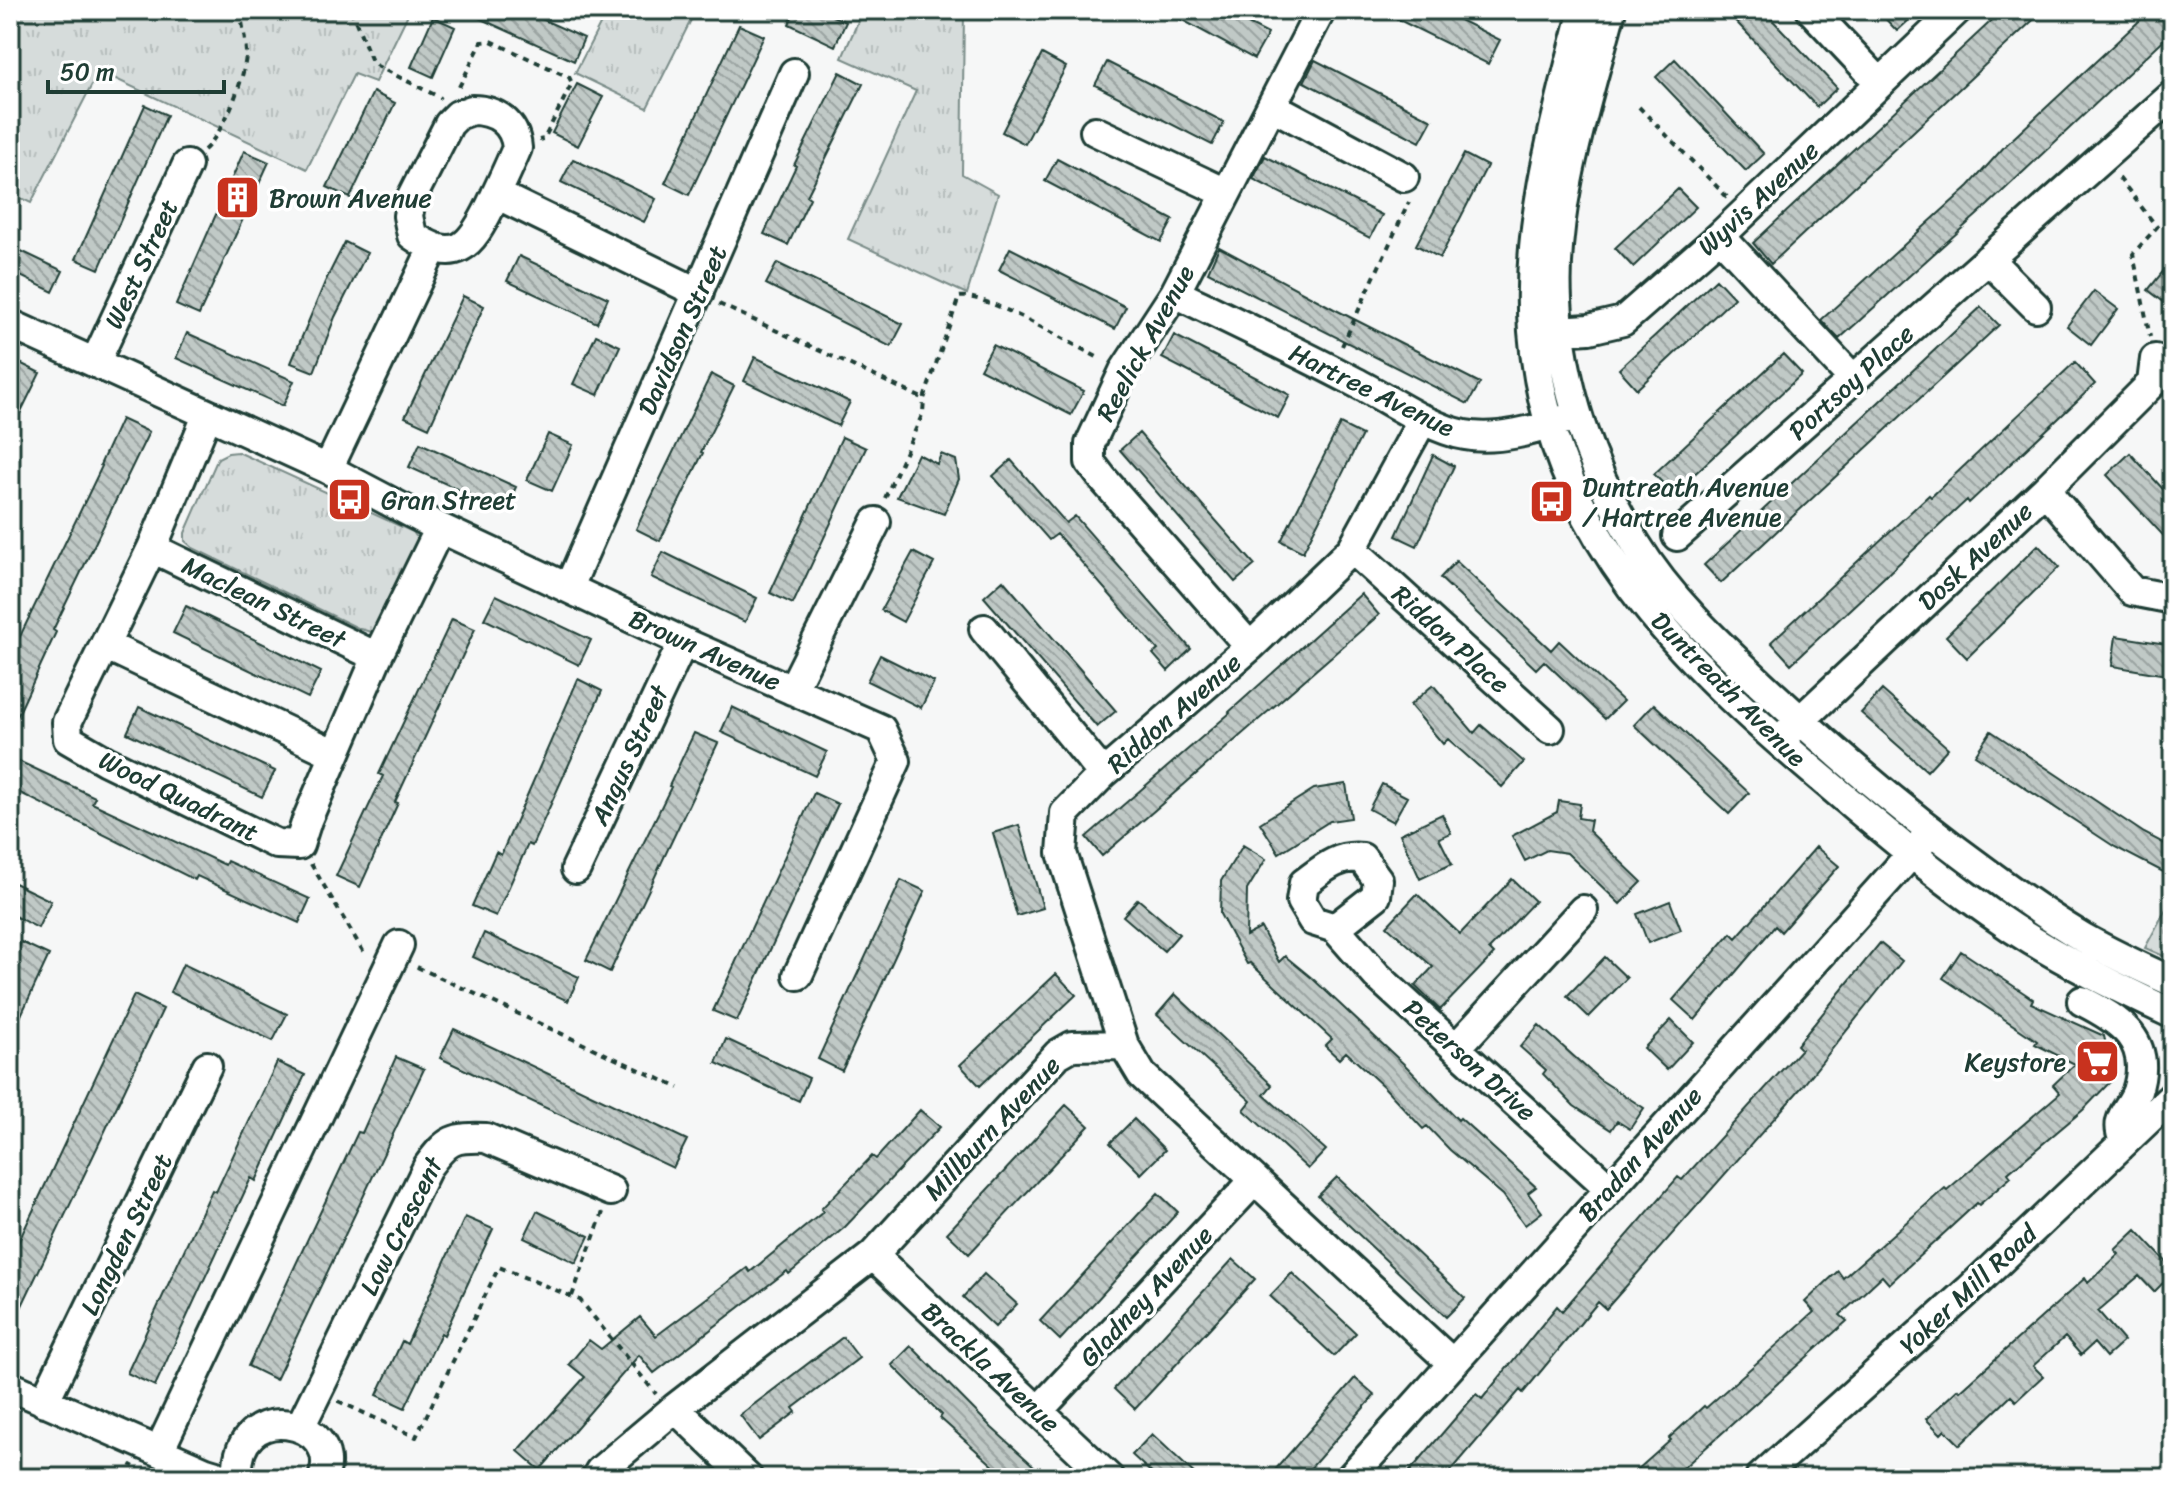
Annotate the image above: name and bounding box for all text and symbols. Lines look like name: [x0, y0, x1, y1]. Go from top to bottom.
scale bar: [48, 44, 224, 94]
text: 50 m: [60, 51, 115, 93]
street label: Wyvis Avenue: [1686, 129, 1830, 267]
building icon: Brown Avenue: [214, 174, 262, 222]
place label: Brown Avenue: [269, 175, 432, 221]
street label: West Street: [91, 191, 191, 337]
street label: Davidson Street: [624, 237, 740, 423]
street label: Reelick Avenue: [1083, 256, 1207, 430]
street label: Portsoy Place: [1777, 312, 1925, 452]
street label: Hartree Avenue: [1281, 330, 1463, 450]
place label: Duntreath Avenue / Hartree Avenue: [1582, 464, 1789, 540]
bus stop icon: Gran Street: [326, 476, 374, 524]
place label: Gran Street: [381, 477, 516, 523]
bus stop icon: Duntreath Avenue / Hartree Avenue: [1527, 478, 1575, 526]
street label: Dosk Avenue: [1906, 490, 2044, 622]
street label: Maclean Street: [174, 542, 355, 662]
street label: Riddon Place: [1381, 573, 1521, 705]
street label: Brown Avenue: [621, 596, 789, 704]
street label: Duntreath Avenue: [1640, 600, 1819, 779]
street label: Riddon Avenue: [1096, 641, 1252, 785]
street label: Angus Street: [576, 676, 682, 834]
street label: Wood Quadrant: [91, 737, 267, 855]
street label: Peterson Drive: [1392, 987, 1548, 1133]
supermarket icon: Keystore: [2073, 1038, 2121, 1086]
place label: Keystore: [1964, 1039, 2066, 1085]
street label: Millburn Avenue: [912, 1044, 1072, 1212]
street label: Bradan Avenue: [1566, 1075, 1714, 1233]
street label: Longden Street: [67, 1145, 185, 1323]
street label: Low Crescent: [346, 1147, 456, 1304]
street label: Yoker Mill Road: [1888, 1211, 2050, 1366]
street label: Gladney Avenue: [1067, 1214, 1225, 1378]
street label: Brackla Avenue: [911, 1290, 1071, 1444]

